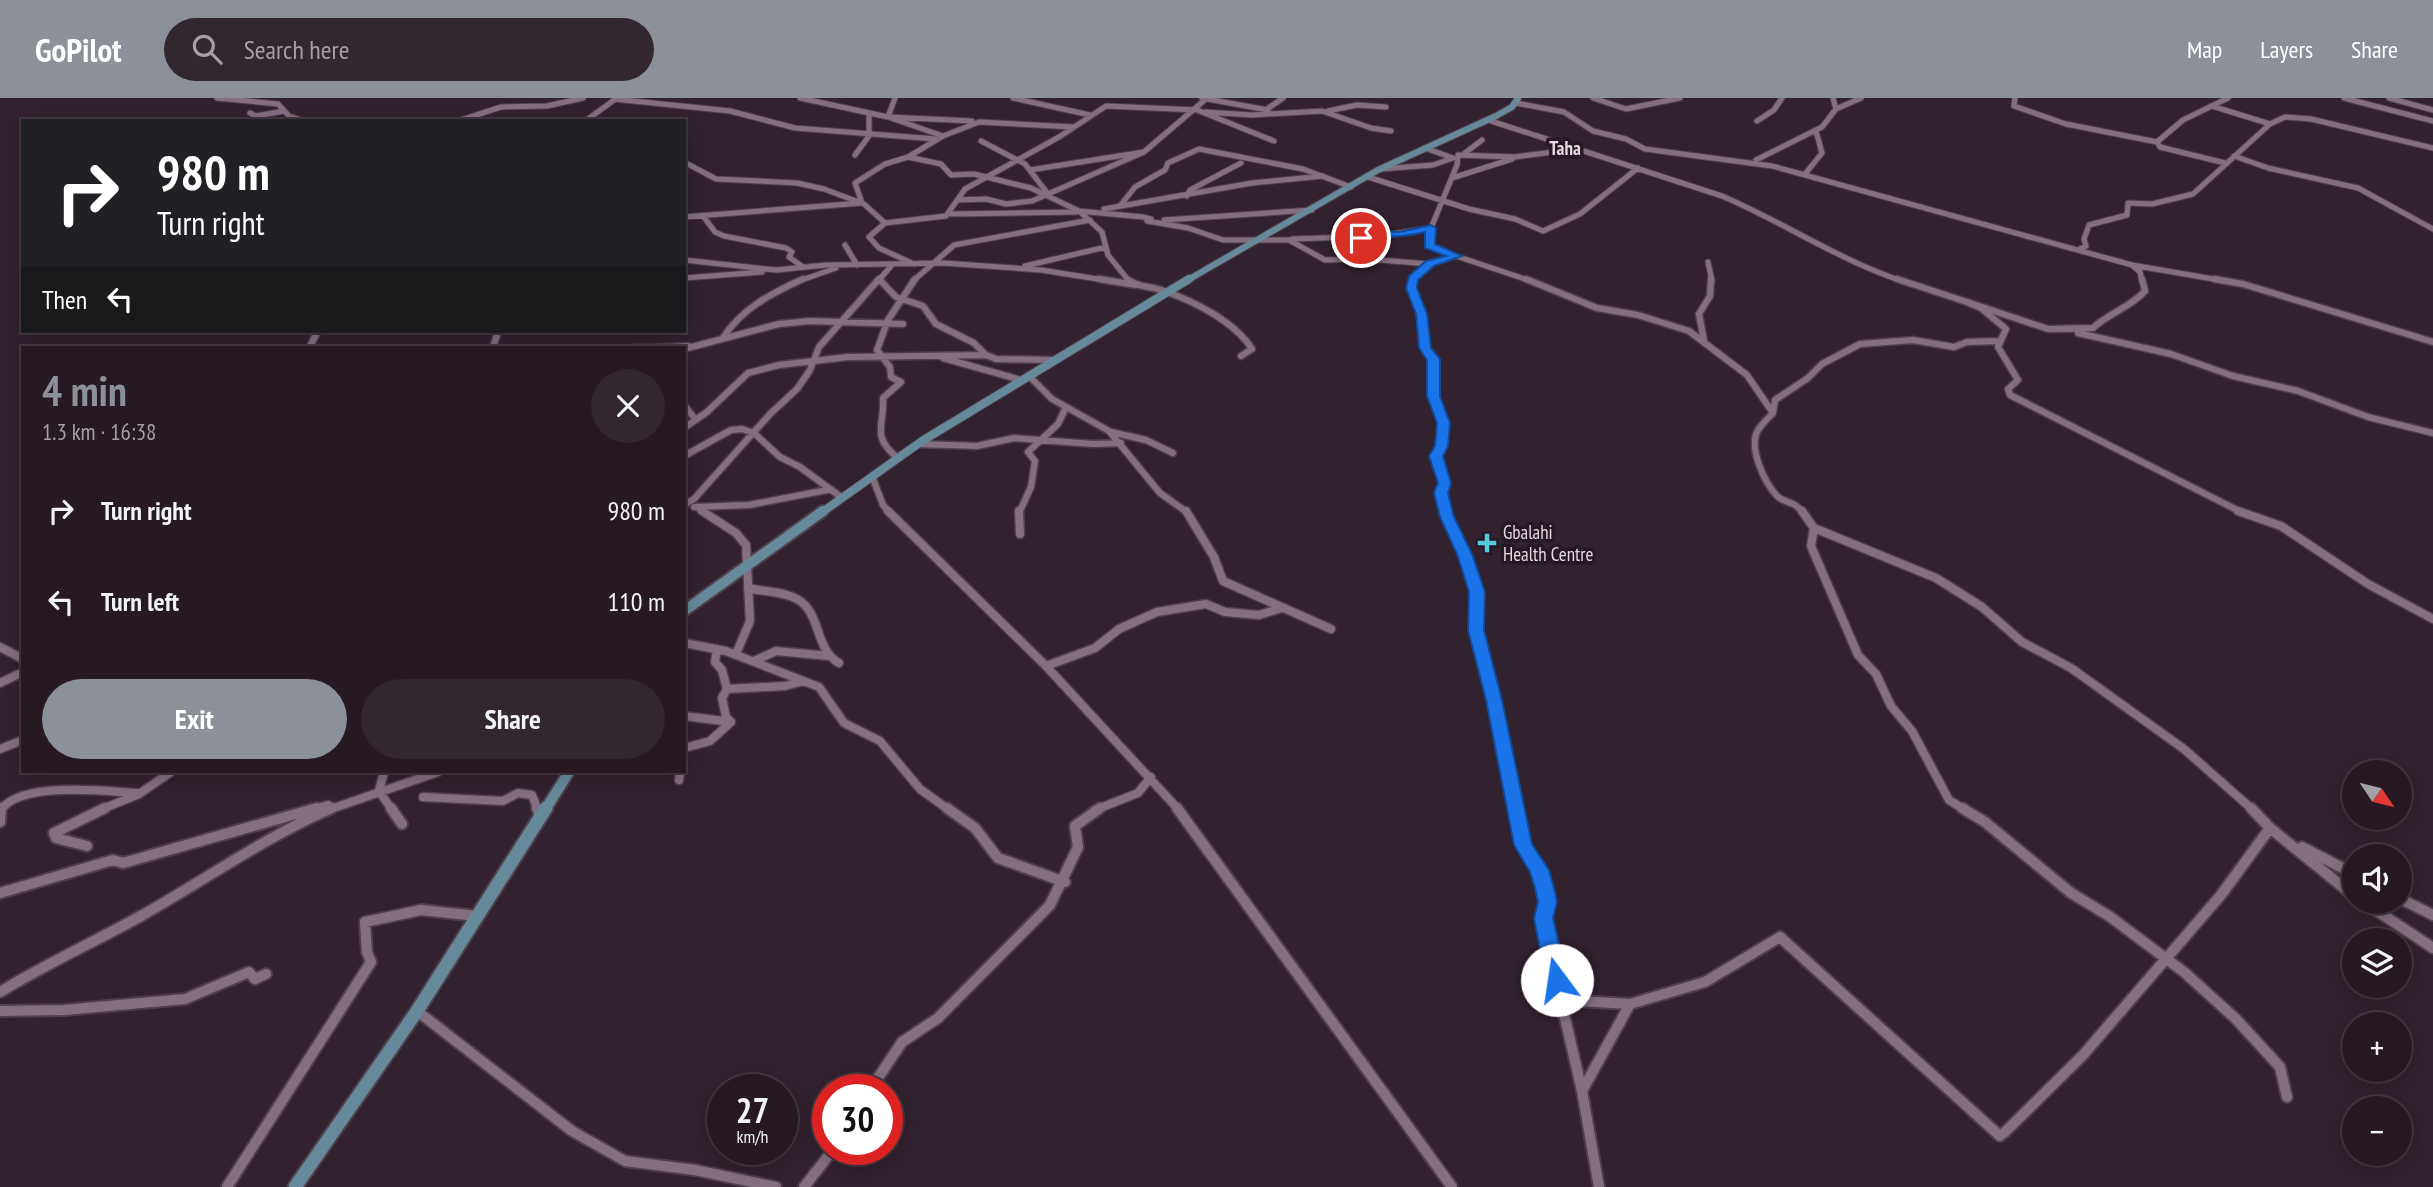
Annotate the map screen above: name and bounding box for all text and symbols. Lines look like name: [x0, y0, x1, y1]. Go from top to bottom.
search box: [164, 18, 654, 81]
text: GoPilot: [35, 28, 122, 71]
icon: search: [188, 30, 226, 68]
text: Search here: [244, 33, 349, 66]
text: Map: [2187, 34, 2222, 65]
text: Layers: [2260, 34, 2313, 65]
text: Share: [2351, 34, 2398, 65]
district label: Taha: [1549, 136, 1581, 160]
text: 980 m: [157, 140, 270, 204]
icon: right: [42, 147, 133, 238]
text: Turn right: [157, 202, 265, 244]
pin: [1331, 208, 1391, 268]
icon: arrive: [1342, 219, 1380, 257]
icon: left: [101, 280, 139, 318]
text: Then: [42, 283, 87, 316]
text: 4 min: [42, 363, 127, 418]
button: close: [591, 369, 665, 443]
text: 1.3 km · 16:38: [42, 417, 156, 446]
icon: right: [42, 492, 80, 530]
text: Turn right: [101, 494, 192, 527]
text: 980 m: [607, 494, 665, 527]
place label: Gbalahi Health Centre: [1503, 520, 1593, 566]
marker: Gbalahi Health Centre: [1477, 533, 1497, 553]
icon: left: [42, 583, 80, 621]
text: Turn left: [101, 585, 179, 618]
text: 110 m: [607, 585, 665, 618]
button: Exit: [42, 679, 347, 759]
button: Share: [361, 679, 665, 759]
north arrow: [2342, 760, 2412, 830]
map controls: [2342, 760, 2412, 1166]
button: sound: [2342, 844, 2412, 914]
button: layers: [2342, 928, 2412, 998]
position arrow: [1520, 943, 1594, 1017]
button: +: [2342, 1012, 2412, 1082]
speed limit sign: 30: [812, 1074, 903, 1165]
text: 27: [736, 1087, 769, 1133]
button: −: [2342, 1096, 2412, 1166]
text: km/h: [737, 1125, 768, 1148]

